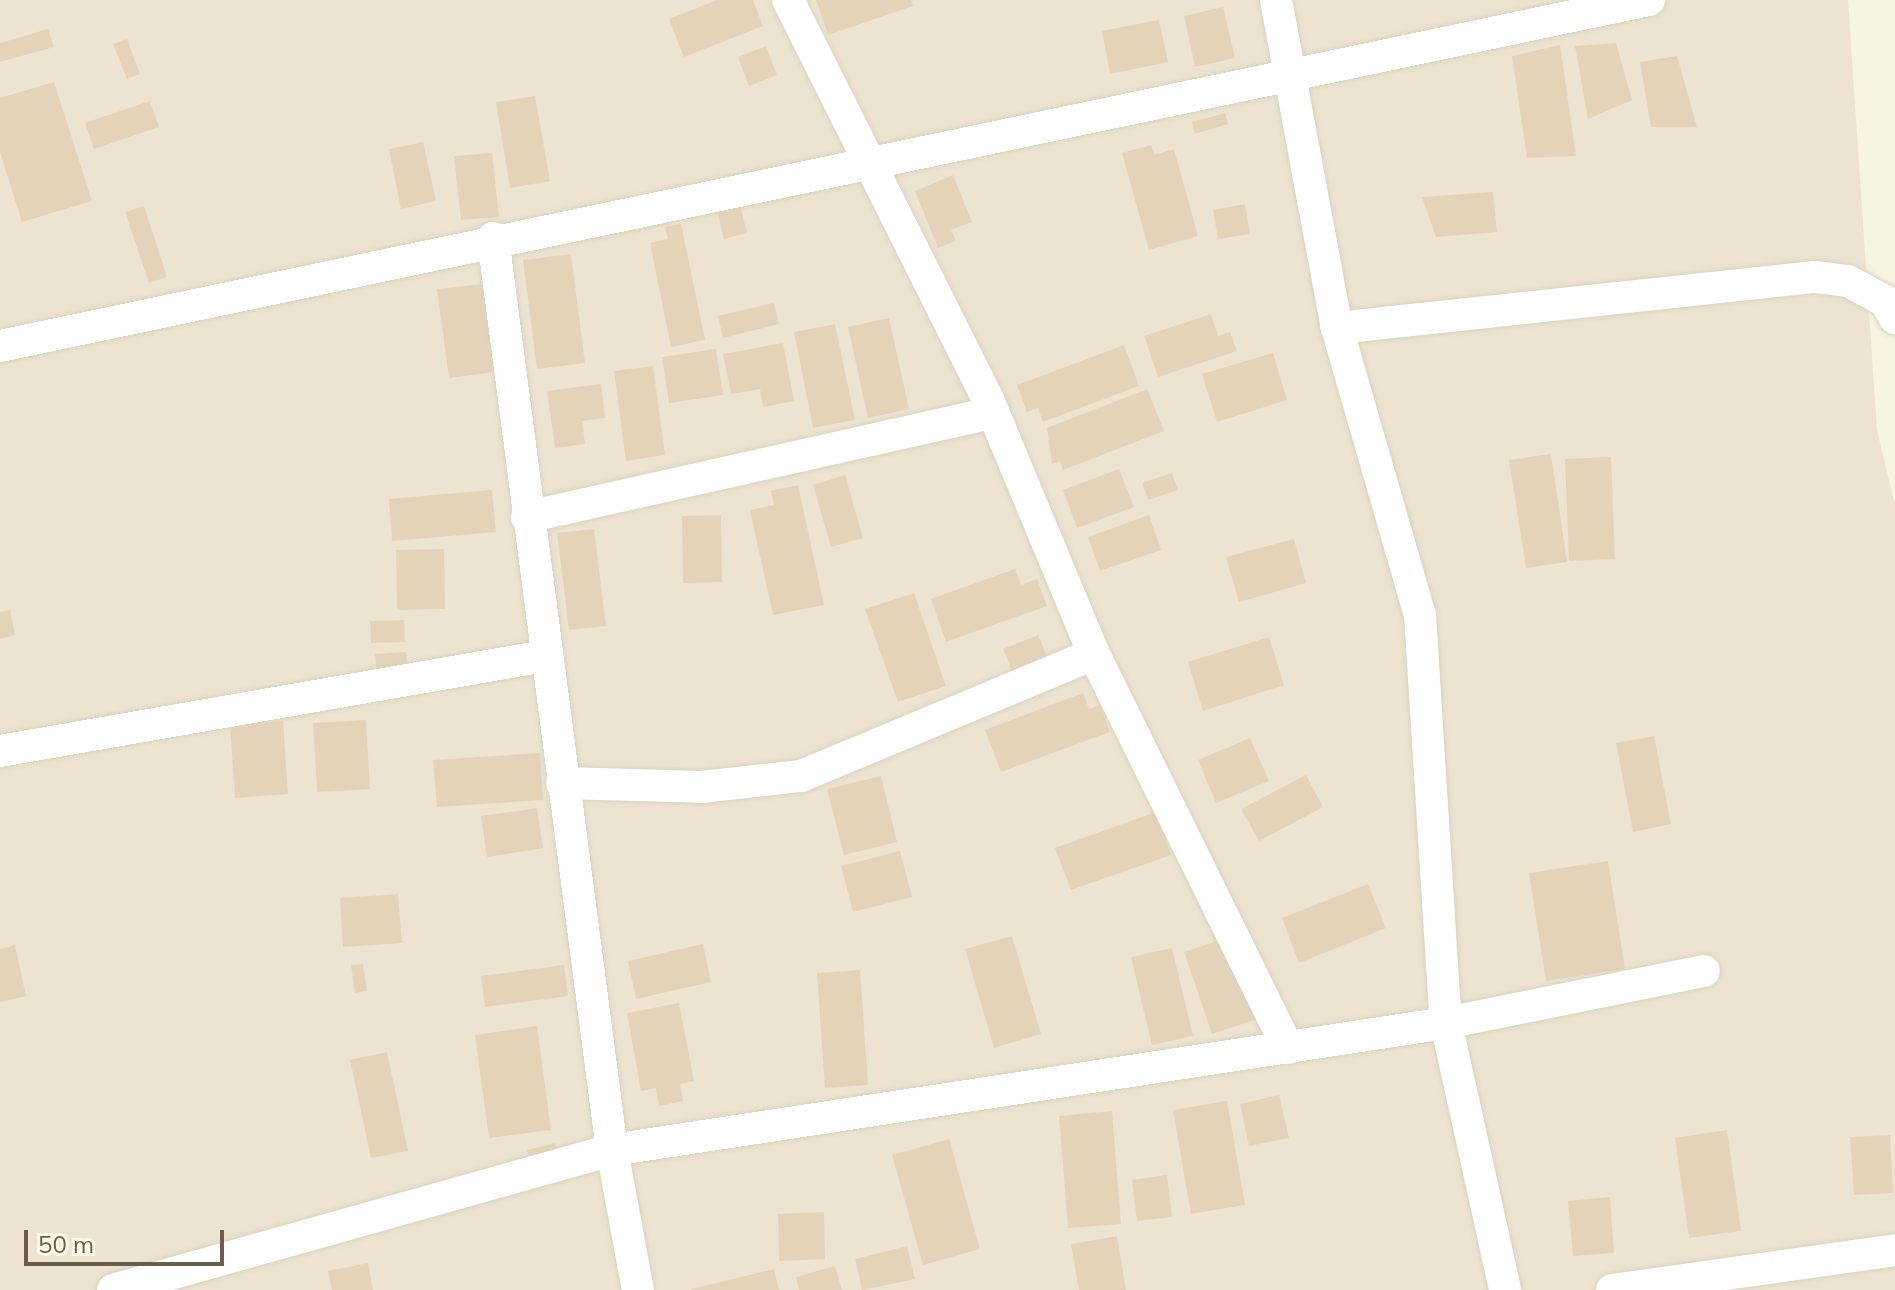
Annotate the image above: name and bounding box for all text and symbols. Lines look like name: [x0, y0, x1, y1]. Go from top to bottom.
scale bar: [28, 1214, 228, 1264]
text: 50 m: [38, 1229, 94, 1259]

